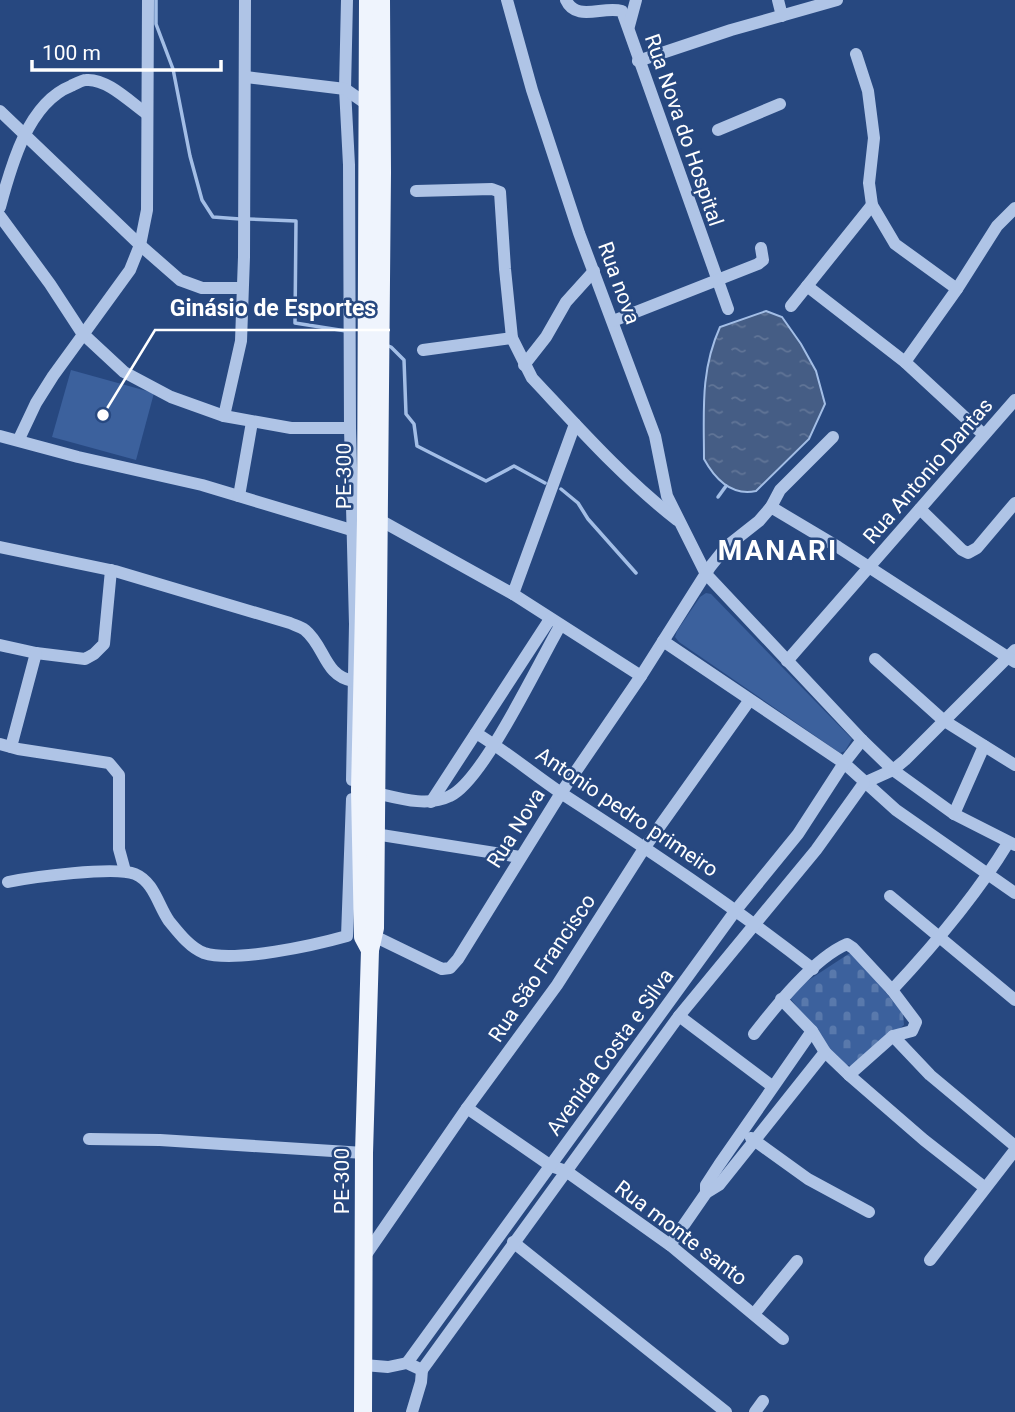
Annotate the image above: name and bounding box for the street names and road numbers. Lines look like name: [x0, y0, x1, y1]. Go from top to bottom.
street label: Rua Nova do Hospital: [640, 31, 728, 229]
street label: Rua nova: [593, 238, 645, 328]
street label: Rua Antonio Dantas: [858, 393, 998, 549]
street label: PE-300: [332, 443, 356, 509]
street label: Antonio pedro primeiro: [531, 742, 723, 882]
street label: Rua Nova: [482, 784, 550, 872]
street label: Rua São Francisco: [484, 889, 600, 1047]
street label: Avenida Costa e Silva: [542, 964, 678, 1140]
street label: PE-300: [330, 1148, 354, 1214]
street label: Rua monte santo: [610, 1176, 752, 1290]

